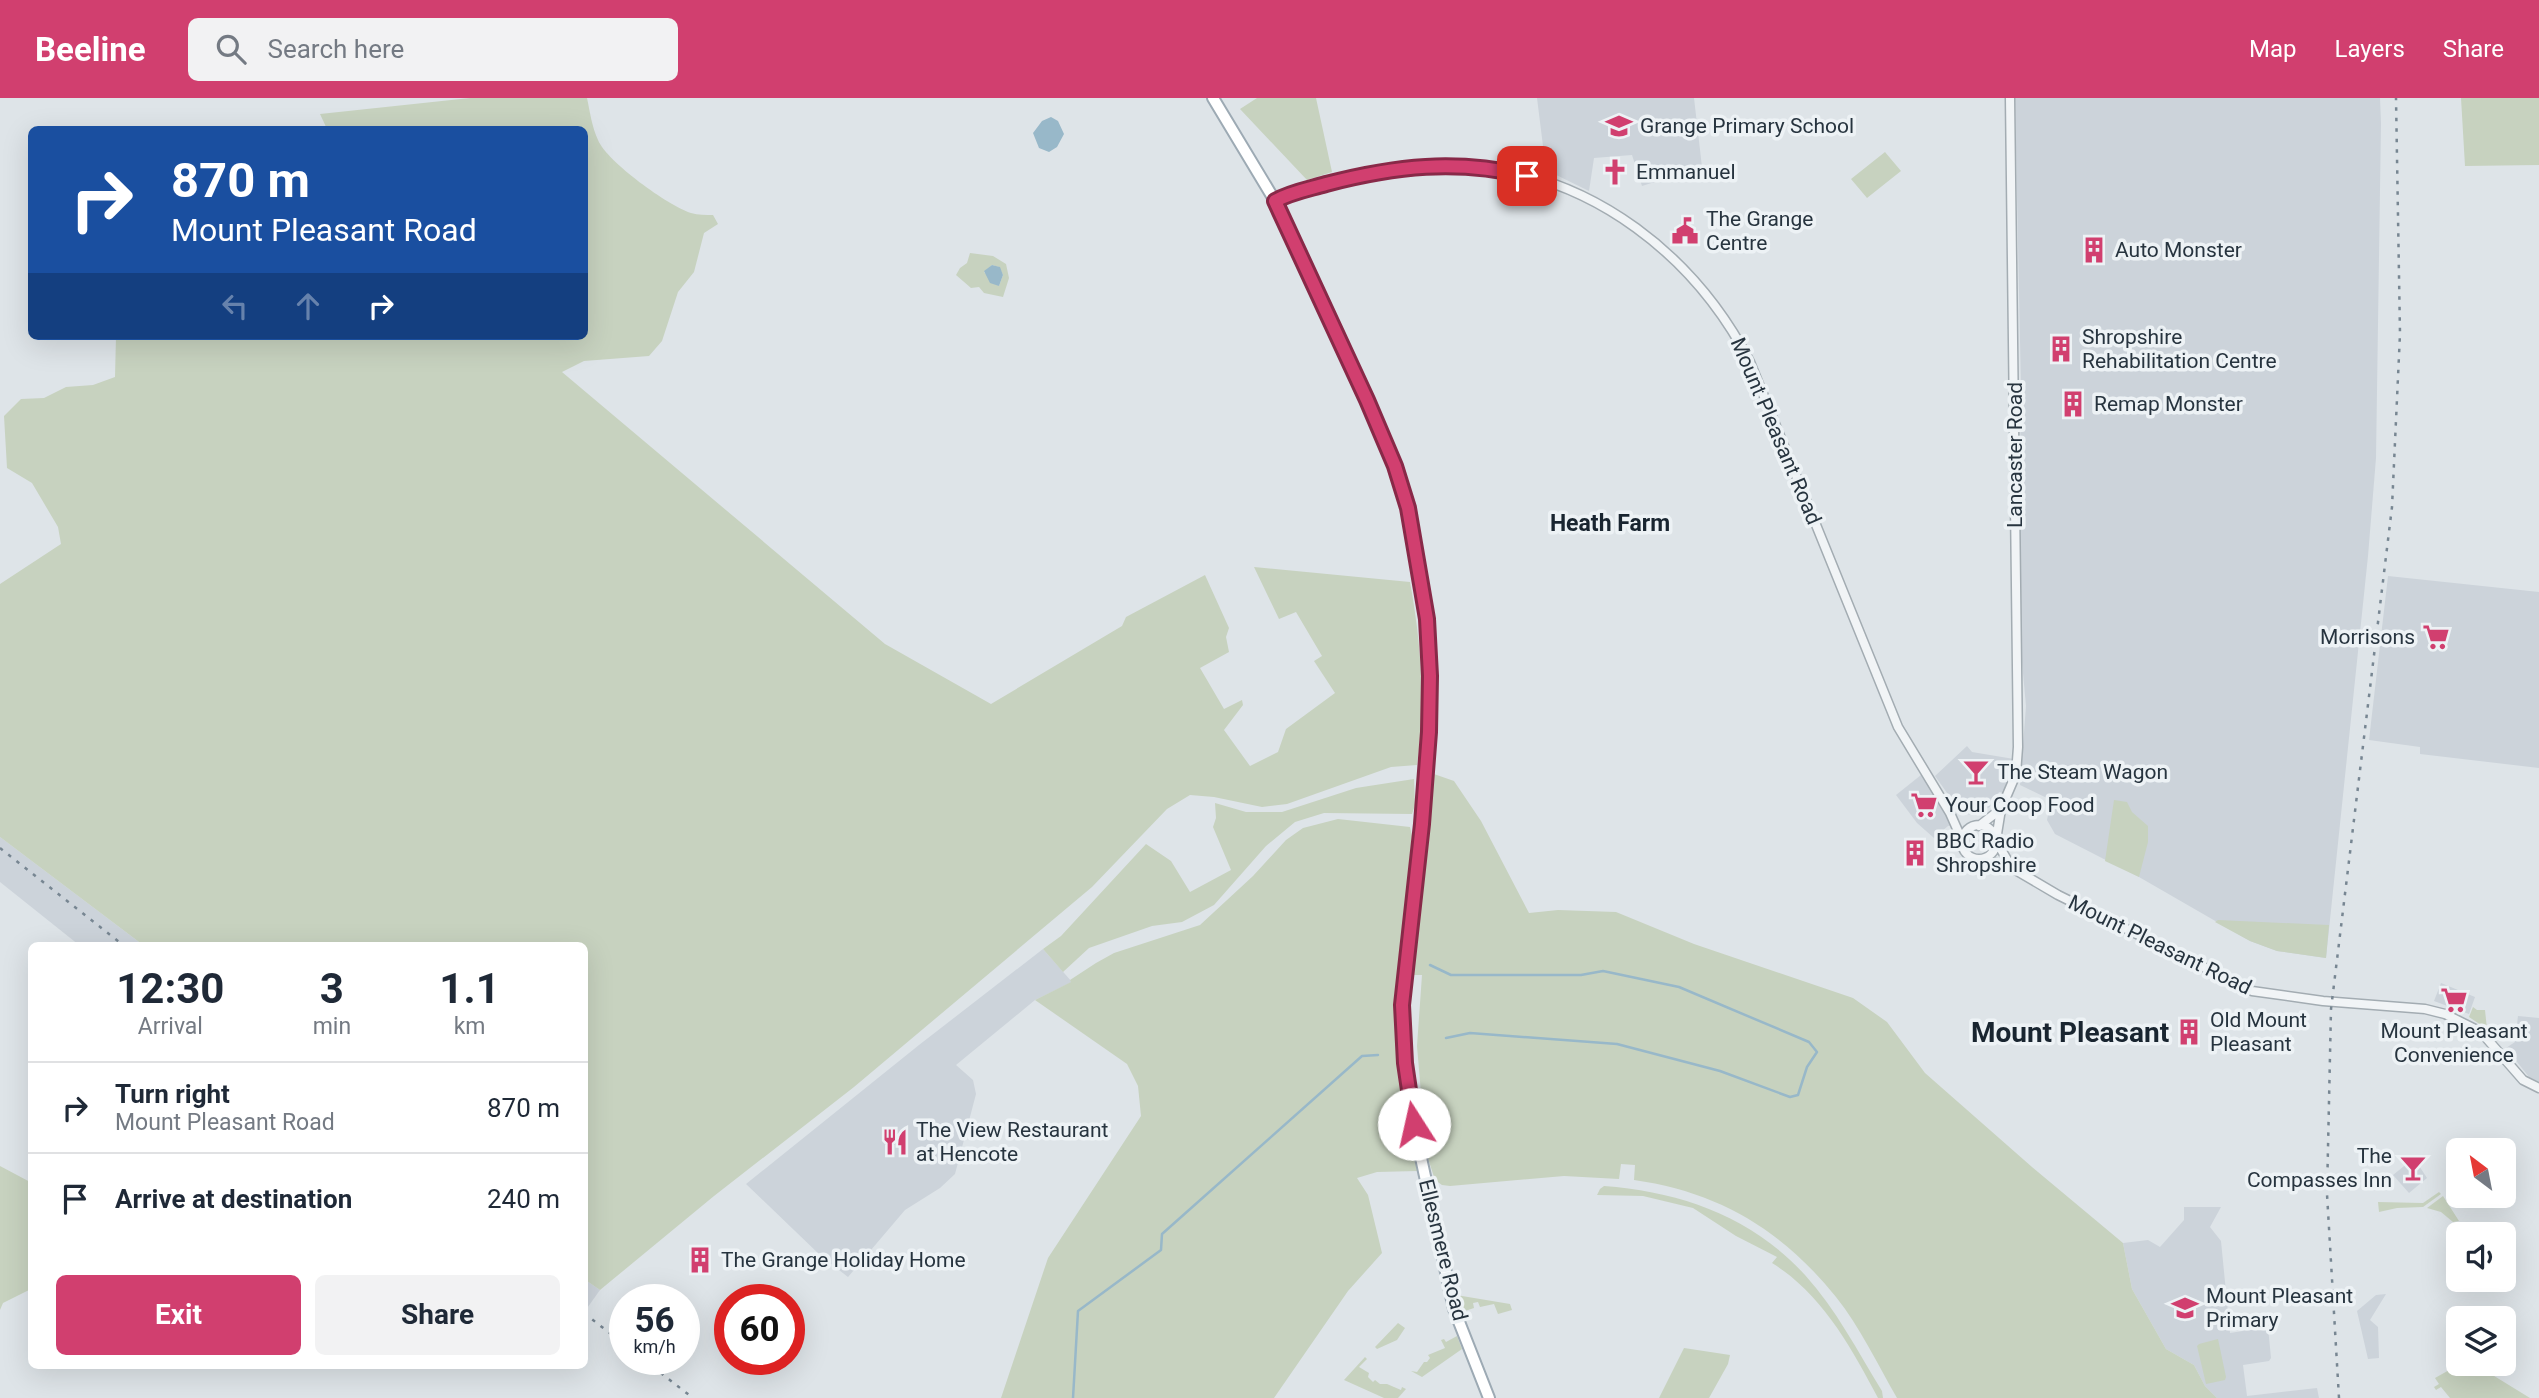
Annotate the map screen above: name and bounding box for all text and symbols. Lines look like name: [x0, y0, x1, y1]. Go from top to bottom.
search box: [188, 18, 678, 81]
text: Beeline: [35, 30, 146, 69]
icon: search: [212, 30, 250, 68]
text: Search here: [268, 34, 404, 64]
text: Map: [2249, 35, 2297, 63]
text: Layers: [2335, 35, 2405, 63]
text: Share: [2443, 35, 2504, 63]
school or university icon: Grange Primary School: [1604, 111, 1634, 141]
place label: Grange Primary School: [1640, 114, 1854, 138]
pin: [1497, 146, 1557, 206]
text: 870 m: [171, 152, 310, 209]
icon: right: [56, 154, 147, 245]
icon: arrive: [1508, 157, 1546, 195]
church icon: Emmanuel: [1600, 157, 1630, 187]
place label: Emmanuel: [1636, 160, 1736, 184]
place label: The Grange Centre: [1706, 207, 1813, 255]
text: Mount Pleasant Road: [171, 211, 477, 249]
public building icon: The Grange Centre: [1670, 216, 1700, 246]
building icon: Auto Monster: [2079, 235, 2109, 265]
place label: Auto Monster: [2115, 238, 2242, 262]
icon: left: [216, 287, 254, 325]
icon: ahead: [289, 287, 327, 325]
icon: right: [362, 287, 400, 325]
place label: Shropshire Rehabilitation Centre: [2082, 325, 2277, 373]
street label: Mount Pleasant Road: [1726, 334, 1826, 528]
building icon: Shropshire Rehabilitation Centre: [2046, 334, 2076, 364]
street label: Lancaster Road: [2003, 382, 2027, 528]
building icon: Remap Monster: [2058, 389, 2088, 419]
place label: Remap Monster: [2094, 392, 2243, 416]
district label: Heath Farm: [1550, 510, 1670, 537]
supermarket icon: Morrisons: [2421, 622, 2451, 652]
place label: Morrisons: [2320, 625, 2415, 649]
bar icon: The Steam Wagon: [1961, 757, 1991, 787]
place label: The Steam Wagon: [1997, 760, 2168, 784]
supermarket icon: Your Coop Food: [1909, 790, 1939, 820]
place label: Your Coop Food: [1945, 793, 2095, 817]
place label: BBC Radio Shropshire: [1936, 829, 2036, 877]
building icon: BBC Radio Shropshire: [1900, 838, 1930, 868]
street label: Mount Pleasant Road: [2065, 890, 2255, 1000]
text: 12:30: [116, 964, 224, 1013]
text: 3: [320, 964, 344, 1013]
text: 1.1: [439, 964, 500, 1013]
supermarket icon: Mount Pleasant Convenience: [2439, 985, 2469, 1015]
place label: Old Mount Pleasant: [2210, 1008, 2307, 1056]
text: Arrival: [138, 1013, 203, 1040]
text: min: [313, 1013, 351, 1040]
text: km: [454, 1013, 485, 1040]
district label: Mount Pleasant: [1971, 1016, 2169, 1049]
building icon: Old Mount Pleasant: [2174, 1017, 2204, 1047]
place label: Mount Pleasant Convenience: [2380, 1019, 2528, 1067]
text: Turn right: [115, 1079, 230, 1109]
position arrow: [1377, 1087, 1451, 1161]
icon: right: [56, 1089, 94, 1127]
text: 870 m: [487, 1093, 560, 1123]
text: Mount Pleasant Road: [115, 1109, 335, 1136]
place label: The View Restaurant at Hencote: [916, 1118, 1109, 1166]
restaurant icon: The View Restaurant at Hencote: [880, 1127, 910, 1157]
north arrow: [2446, 1138, 2516, 1208]
map controls: [2446, 1138, 2516, 1376]
place label: The Compasses Inn: [2247, 1144, 2392, 1192]
bar icon: The Compasses Inn: [2398, 1153, 2428, 1183]
street label: Ellesmere Road: [1414, 1177, 1472, 1323]
icon: arrive: [56, 1180, 94, 1218]
text: Arrive at destination: [115, 1184, 352, 1214]
text: 240 m: [487, 1184, 560, 1214]
button: sound: [2446, 1222, 2516, 1292]
building icon: The Grange Holiday Home: [685, 1245, 715, 1275]
place label: The Grange Holiday Home: [721, 1248, 966, 1272]
button: Exit: [56, 1275, 301, 1355]
button: Share: [315, 1275, 560, 1355]
speed limit sign: 60: [714, 1284, 805, 1375]
place label: Mount Pleasant Primary: [2206, 1284, 2353, 1332]
school or university icon: Mount Pleasant Primary: [2170, 1293, 2200, 1323]
text: 56: [634, 1300, 675, 1341]
button: layers: [2446, 1306, 2516, 1376]
text: km/h: [633, 1336, 676, 1357]

